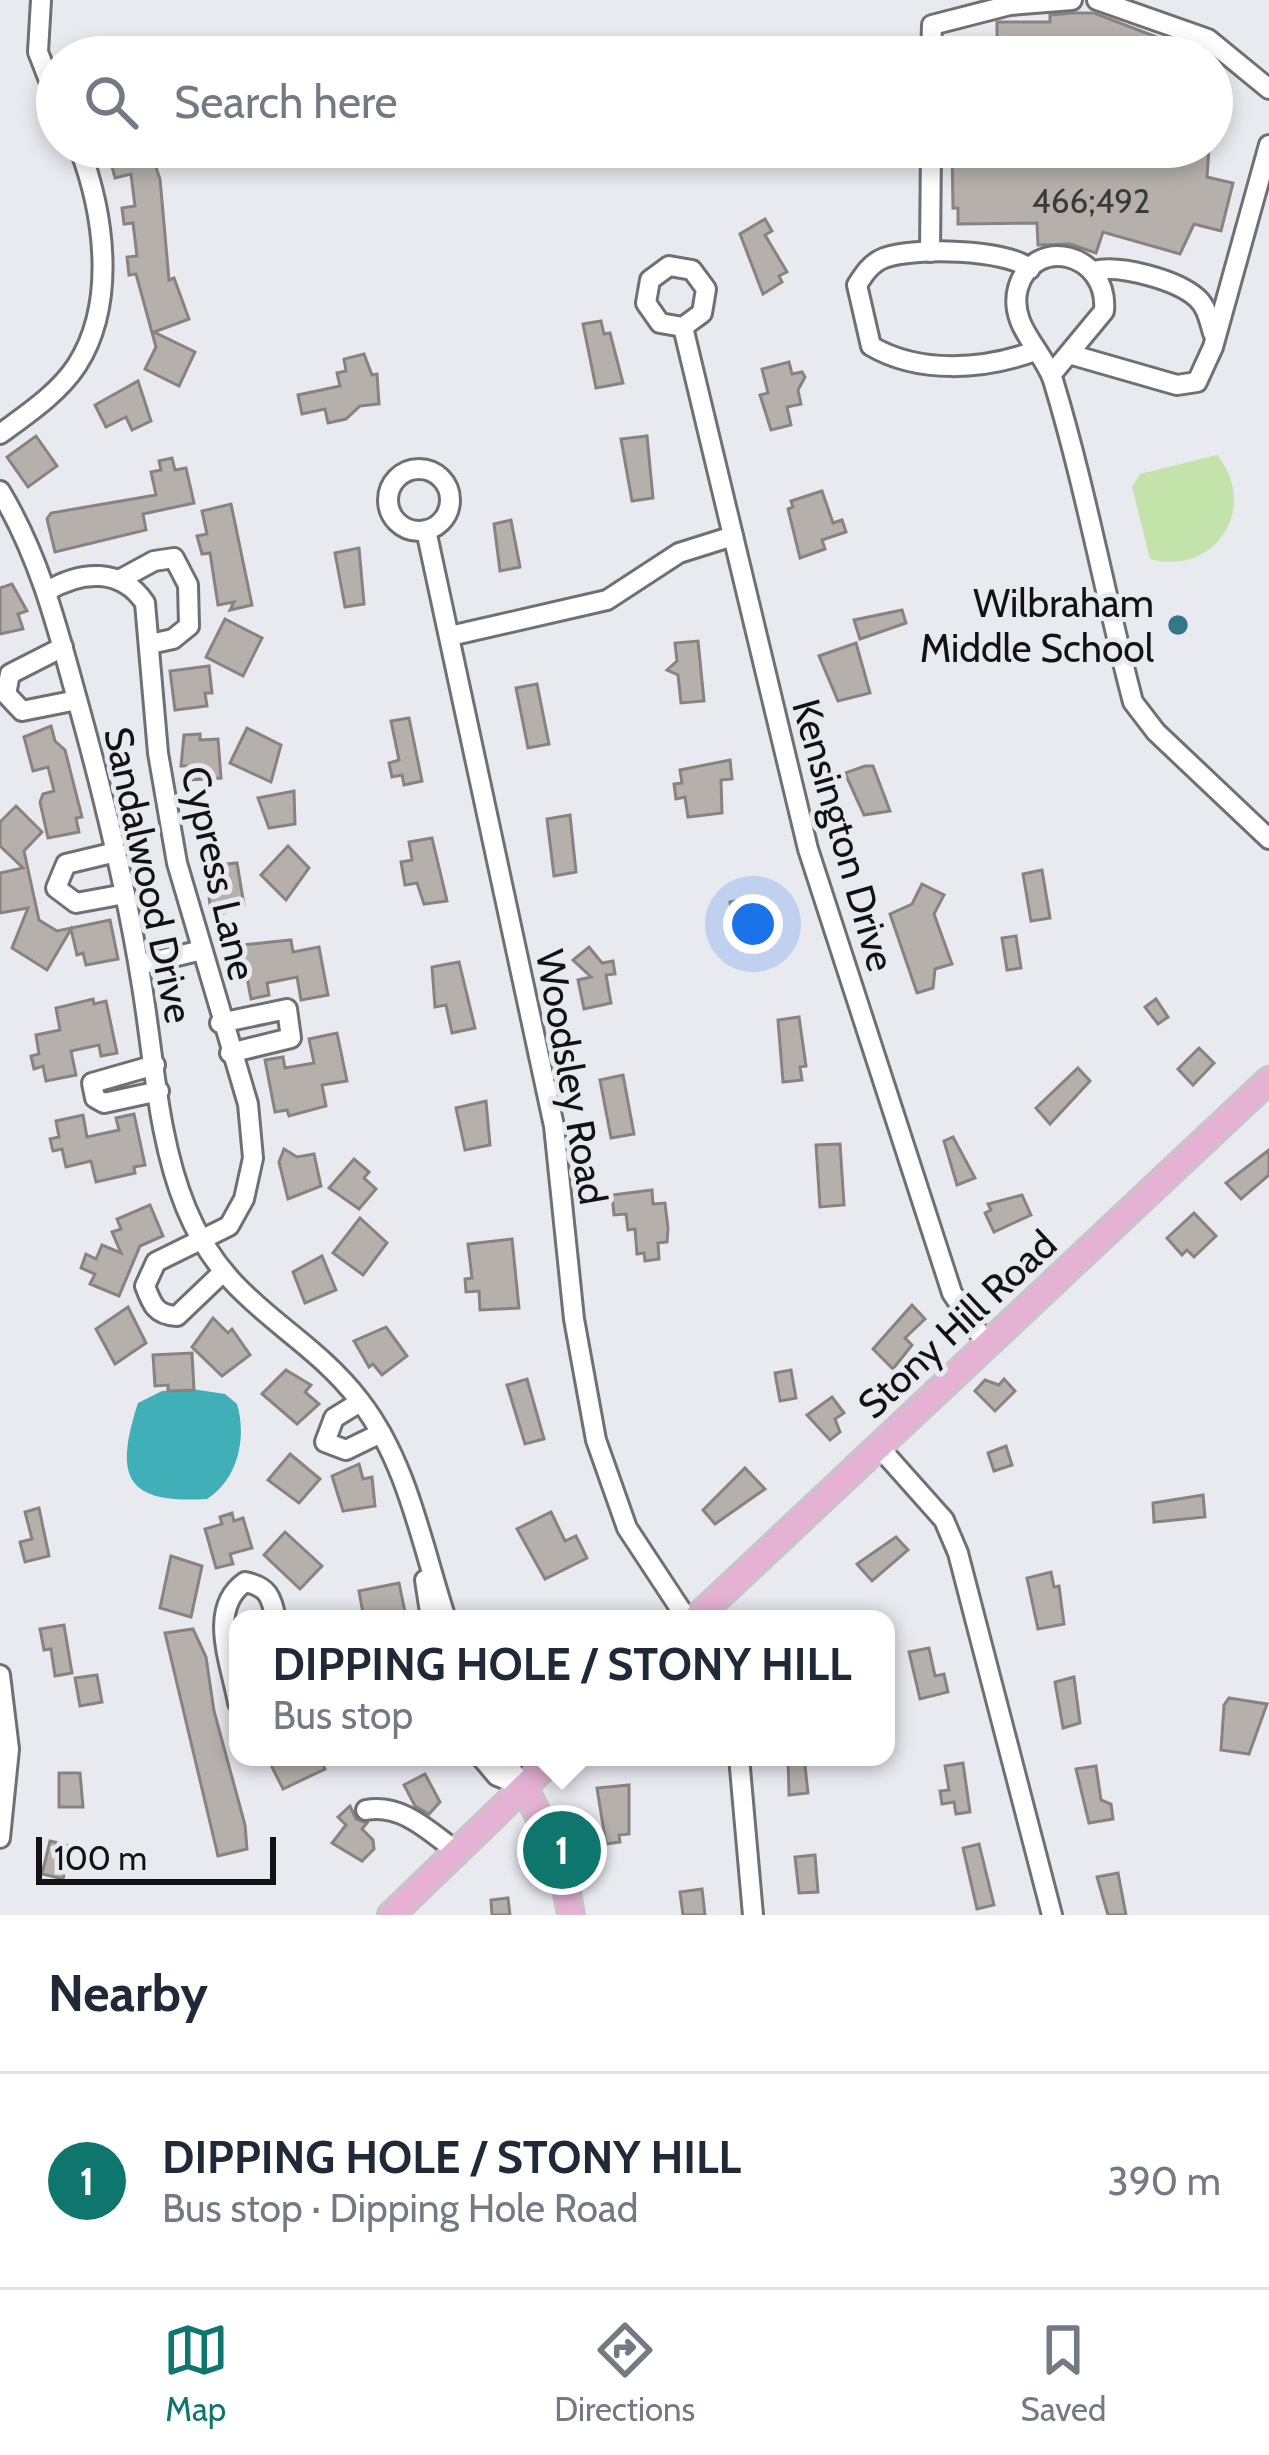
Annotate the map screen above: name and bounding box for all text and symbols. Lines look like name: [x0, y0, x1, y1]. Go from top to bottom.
search box: [36, 36, 1233, 168]
icon: search: [78, 69, 144, 135]
text: Search here: [174, 75, 398, 129]
house number: 466;492: [1032, 181, 1150, 221]
place label: Wilbraham Middle School: [920, 579, 1154, 672]
marker: Wilbraham Middle School: [1165, 612, 1191, 638]
street label: Kensington Drive: [782, 693, 906, 977]
street label: Sandalwood Drive: [94, 723, 204, 1027]
street label: Cypress Lane: [171, 761, 267, 985]
your location: [723, 894, 783, 954]
street label: Woodsley Road: [526, 946, 618, 1208]
street label: Stony Hill Road: [848, 1220, 1066, 1428]
popup: [229, 1610, 895, 1766]
text: DIPPING HOLE / STONY HILL: [272, 1637, 852, 1691]
text: Bus stop: [272, 1691, 413, 1739]
pin: 1: [523, 1805, 601, 1895]
scale bar: [36, 1831, 276, 1884]
text: 100 m: [54, 1838, 147, 1878]
text: Nearby: [48, 1962, 208, 2024]
text: DIPPING HOLE / STONY HILL: [162, 2130, 741, 2184]
text: 1: [80, 2157, 94, 2205]
text: 390 m: [1108, 2157, 1221, 2205]
text: Bus stop · Dipping Hole Road: [162, 2184, 638, 2232]
tab: Map: [163, 2317, 229, 2429]
tab: Directions: [554, 2317, 695, 2429]
tab: Saved: [1021, 2317, 1106, 2429]

